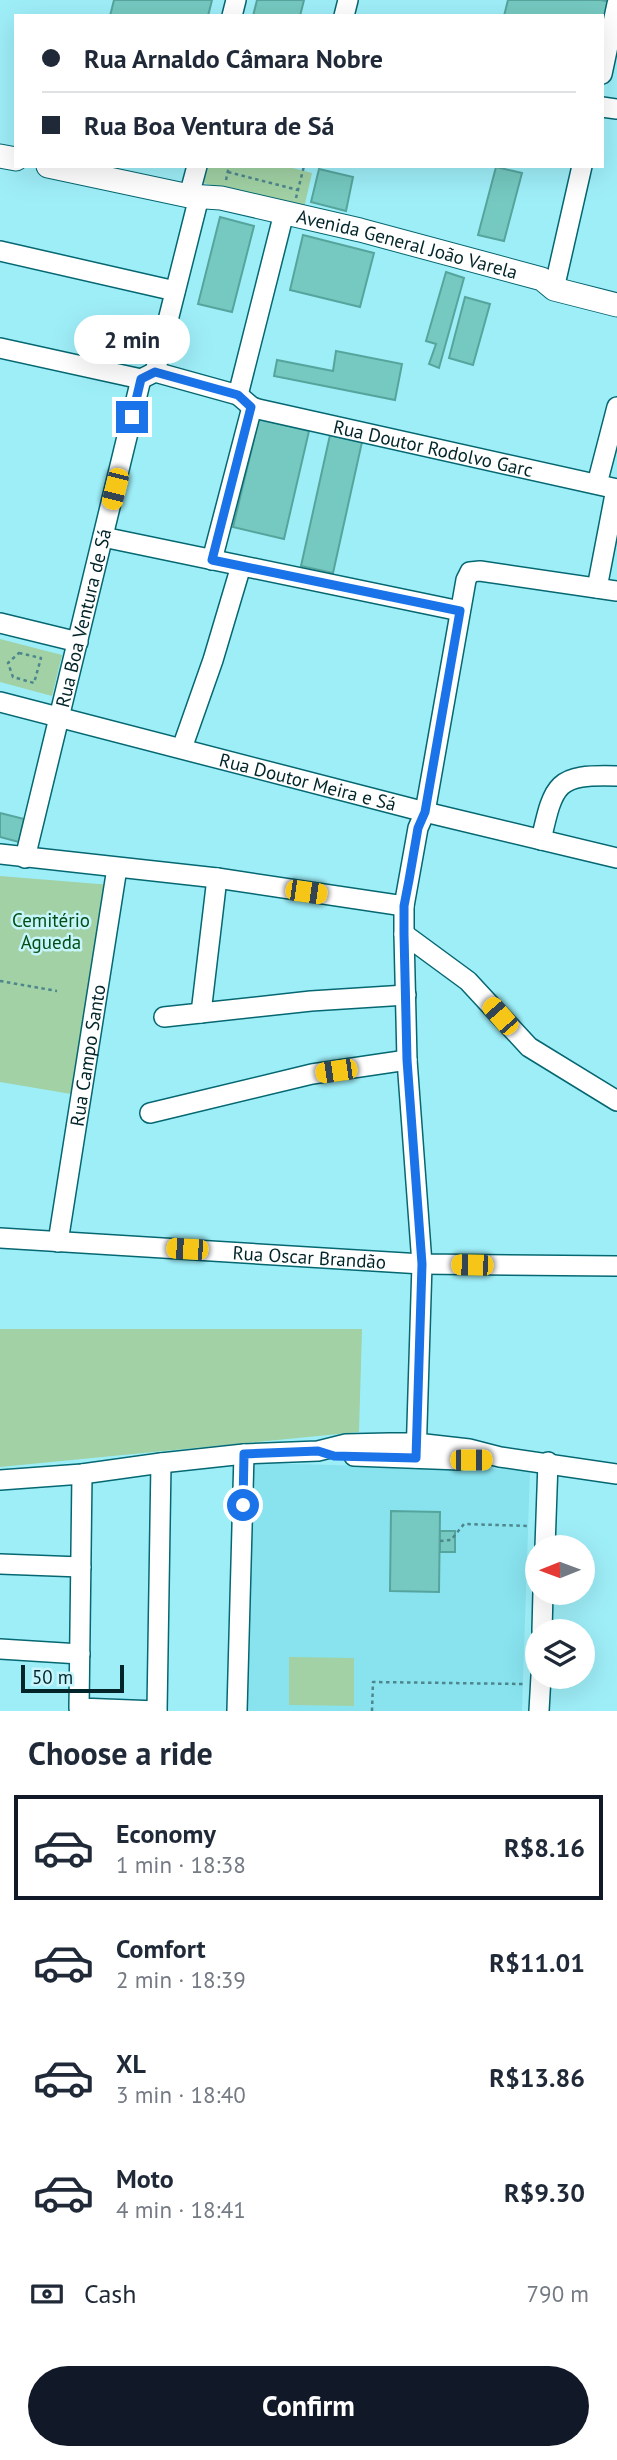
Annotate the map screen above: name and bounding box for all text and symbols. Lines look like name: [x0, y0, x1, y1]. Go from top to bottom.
text: Rua Arnaldo Câmara Nobre: [84, 42, 383, 75]
text: Rua Boa Ventura de Sá: [84, 109, 334, 142]
street label: Avenida General João Varela: [294, 204, 520, 284]
callout: 2 min: [74, 316, 190, 364]
text: 2 min: [104, 325, 160, 354]
route end: [116, 401, 148, 433]
street label: Rua Doutor Rodolvo Garc: [331, 414, 535, 482]
car: [100, 466, 131, 512]
street label: Rua Boa Ventura de Sá: [50, 526, 116, 710]
street label: Rua Doutor Meira e Sá: [217, 747, 399, 816]
car: [284, 879, 329, 905]
park label: Cemitério Agueda: [12, 908, 90, 954]
street label: Rua Campo Santo: [64, 983, 110, 1128]
car: [479, 993, 522, 1039]
car: [314, 1058, 359, 1084]
car: [166, 1237, 209, 1261]
street label: Rua Oscar Brandão: [232, 1240, 387, 1274]
car: [451, 1254, 494, 1276]
car: [451, 1450, 493, 1471]
route start: [227, 1489, 259, 1521]
north arrow: [525, 1535, 595, 1605]
map controls: [525, 1535, 595, 1689]
button: layers: [525, 1619, 595, 1689]
scale bar: [21, 1662, 124, 1694]
text: 50 m: [32, 1665, 73, 1689]
text: Choose a ride: [28, 1732, 213, 1774]
icon: car: [32, 1816, 95, 1879]
text: Economy: [116, 1817, 216, 1850]
text: R$8.16: [504, 1831, 585, 1864]
text: 1 min · 18:38: [116, 1850, 246, 1879]
icon: car: [32, 1931, 95, 1994]
text: Comfort: [116, 1932, 206, 1965]
text: R$11.01: [489, 1946, 585, 1979]
text: 2 min · 18:39: [116, 1965, 246, 1994]
icon: car: [32, 2046, 95, 2109]
text: XL: [116, 2047, 146, 2080]
text: R$13.86: [489, 2061, 585, 2094]
text: 3 min · 18:40: [116, 2080, 246, 2109]
icon: car: [32, 2161, 95, 2224]
text: Moto: [116, 2162, 174, 2195]
text: R$9.30: [504, 2176, 585, 2209]
text: 4 min · 18:41: [116, 2195, 246, 2224]
icon: cash: [28, 2275, 66, 2313]
text: Cash: [84, 2277, 136, 2310]
text: 790 m: [527, 2279, 589, 2308]
button: Confirm: [28, 2366, 589, 2446]

